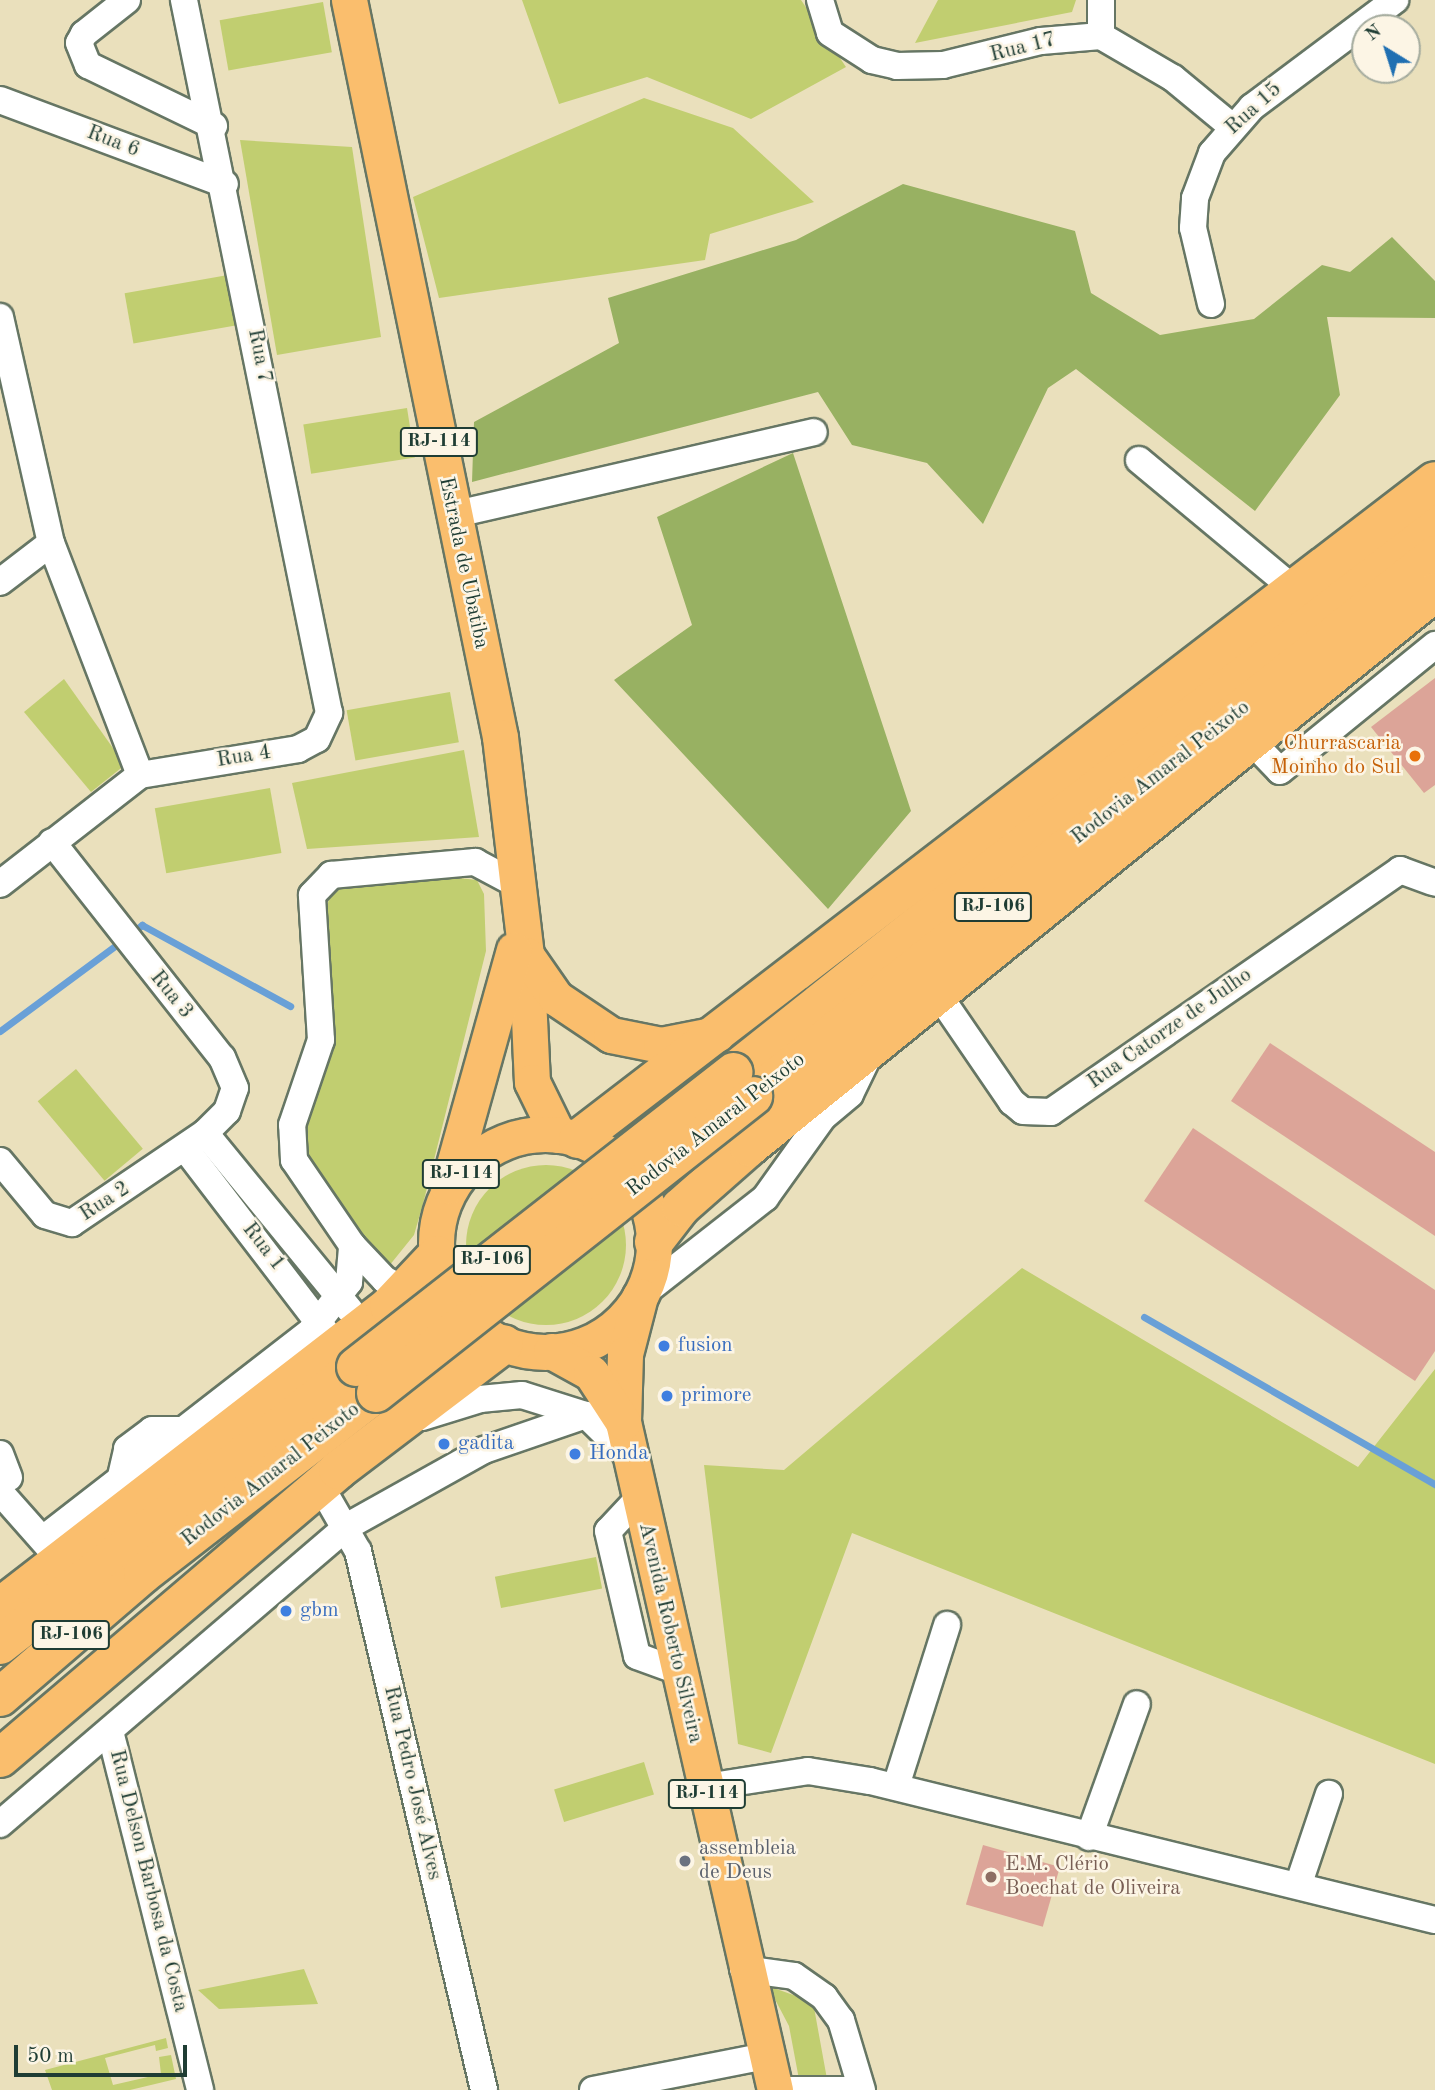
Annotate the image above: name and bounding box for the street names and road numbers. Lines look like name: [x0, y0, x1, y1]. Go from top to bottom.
street label: Rua 17: [988, 28, 1058, 68]
street label: Rua 15: [1221, 77, 1287, 141]
street label: Rua 6: [83, 120, 143, 164]
street label: Rua 7: [241, 327, 277, 385]
road number: RJ-114: [399, 426, 479, 458]
street label: Estrada de Ubatiba: [432, 475, 494, 651]
street label: Rodovia Amaral Peixoto: [1067, 695, 1255, 851]
street label: Rua 4: [215, 740, 273, 774]
road number: RJ-106: [953, 892, 1033, 923]
street label: Rua Catorze de Julho: [1083, 963, 1257, 1095]
street label: Rua 3: [144, 966, 198, 1024]
street label: Rodovia Amaral Peixoto: [622, 1047, 810, 1203]
road number: RJ-114: [421, 1158, 501, 1190]
street label: Rua 2: [75, 1177, 135, 1227]
street label: Rua 1: [236, 1218, 290, 1276]
road number: RJ-106: [452, 1244, 532, 1276]
street label: Rodovia Amaral Peixoto: [177, 1397, 365, 1553]
street label: Avenida Roberto Silveira: [632, 1520, 708, 1746]
road number: RJ-106: [31, 1620, 111, 1651]
street label: Rua Pedro José Alves: [377, 1684, 447, 1882]
street label: Rua Delson Barbosa da Costa: [103, 1747, 193, 2015]
road number: RJ-114: [667, 1778, 747, 1810]

